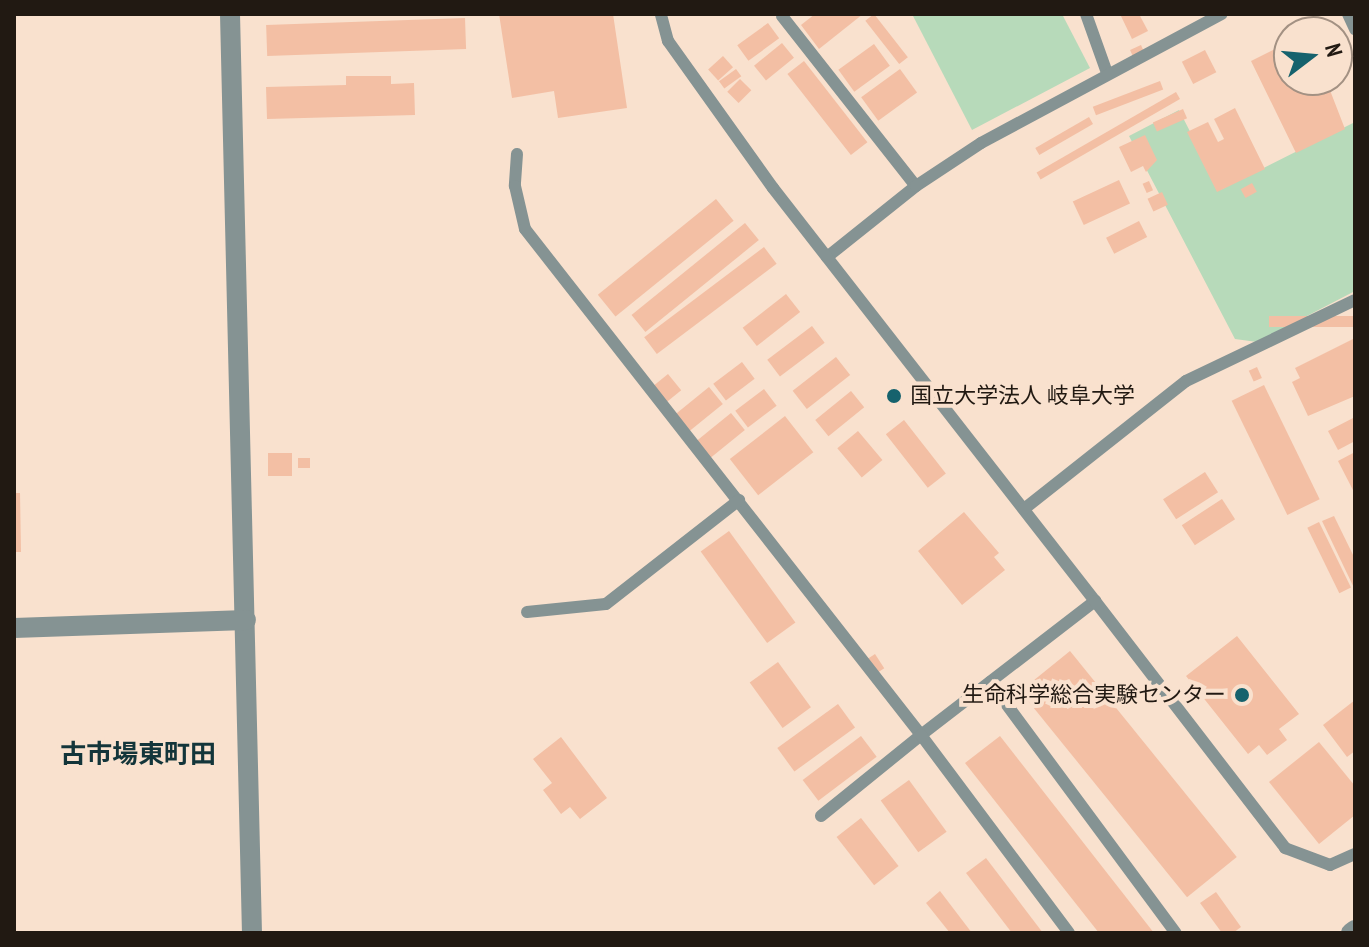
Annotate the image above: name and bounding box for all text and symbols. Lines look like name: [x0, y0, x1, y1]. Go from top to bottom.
north arrow: [1273, 16, 1353, 96]
text: N: [1319, 40, 1349, 60]
place label: 国立大学法人 岐阜大学: [910, 383, 1135, 409]
marker: 国立大学法人 岐阜大学: [885, 387, 903, 405]
place label: 生命科学総合実験センター: [962, 682, 1226, 708]
marker: 生命科学総合実験センター: [1233, 686, 1251, 704]
district label: 古市場東町田: [60, 738, 216, 770]

